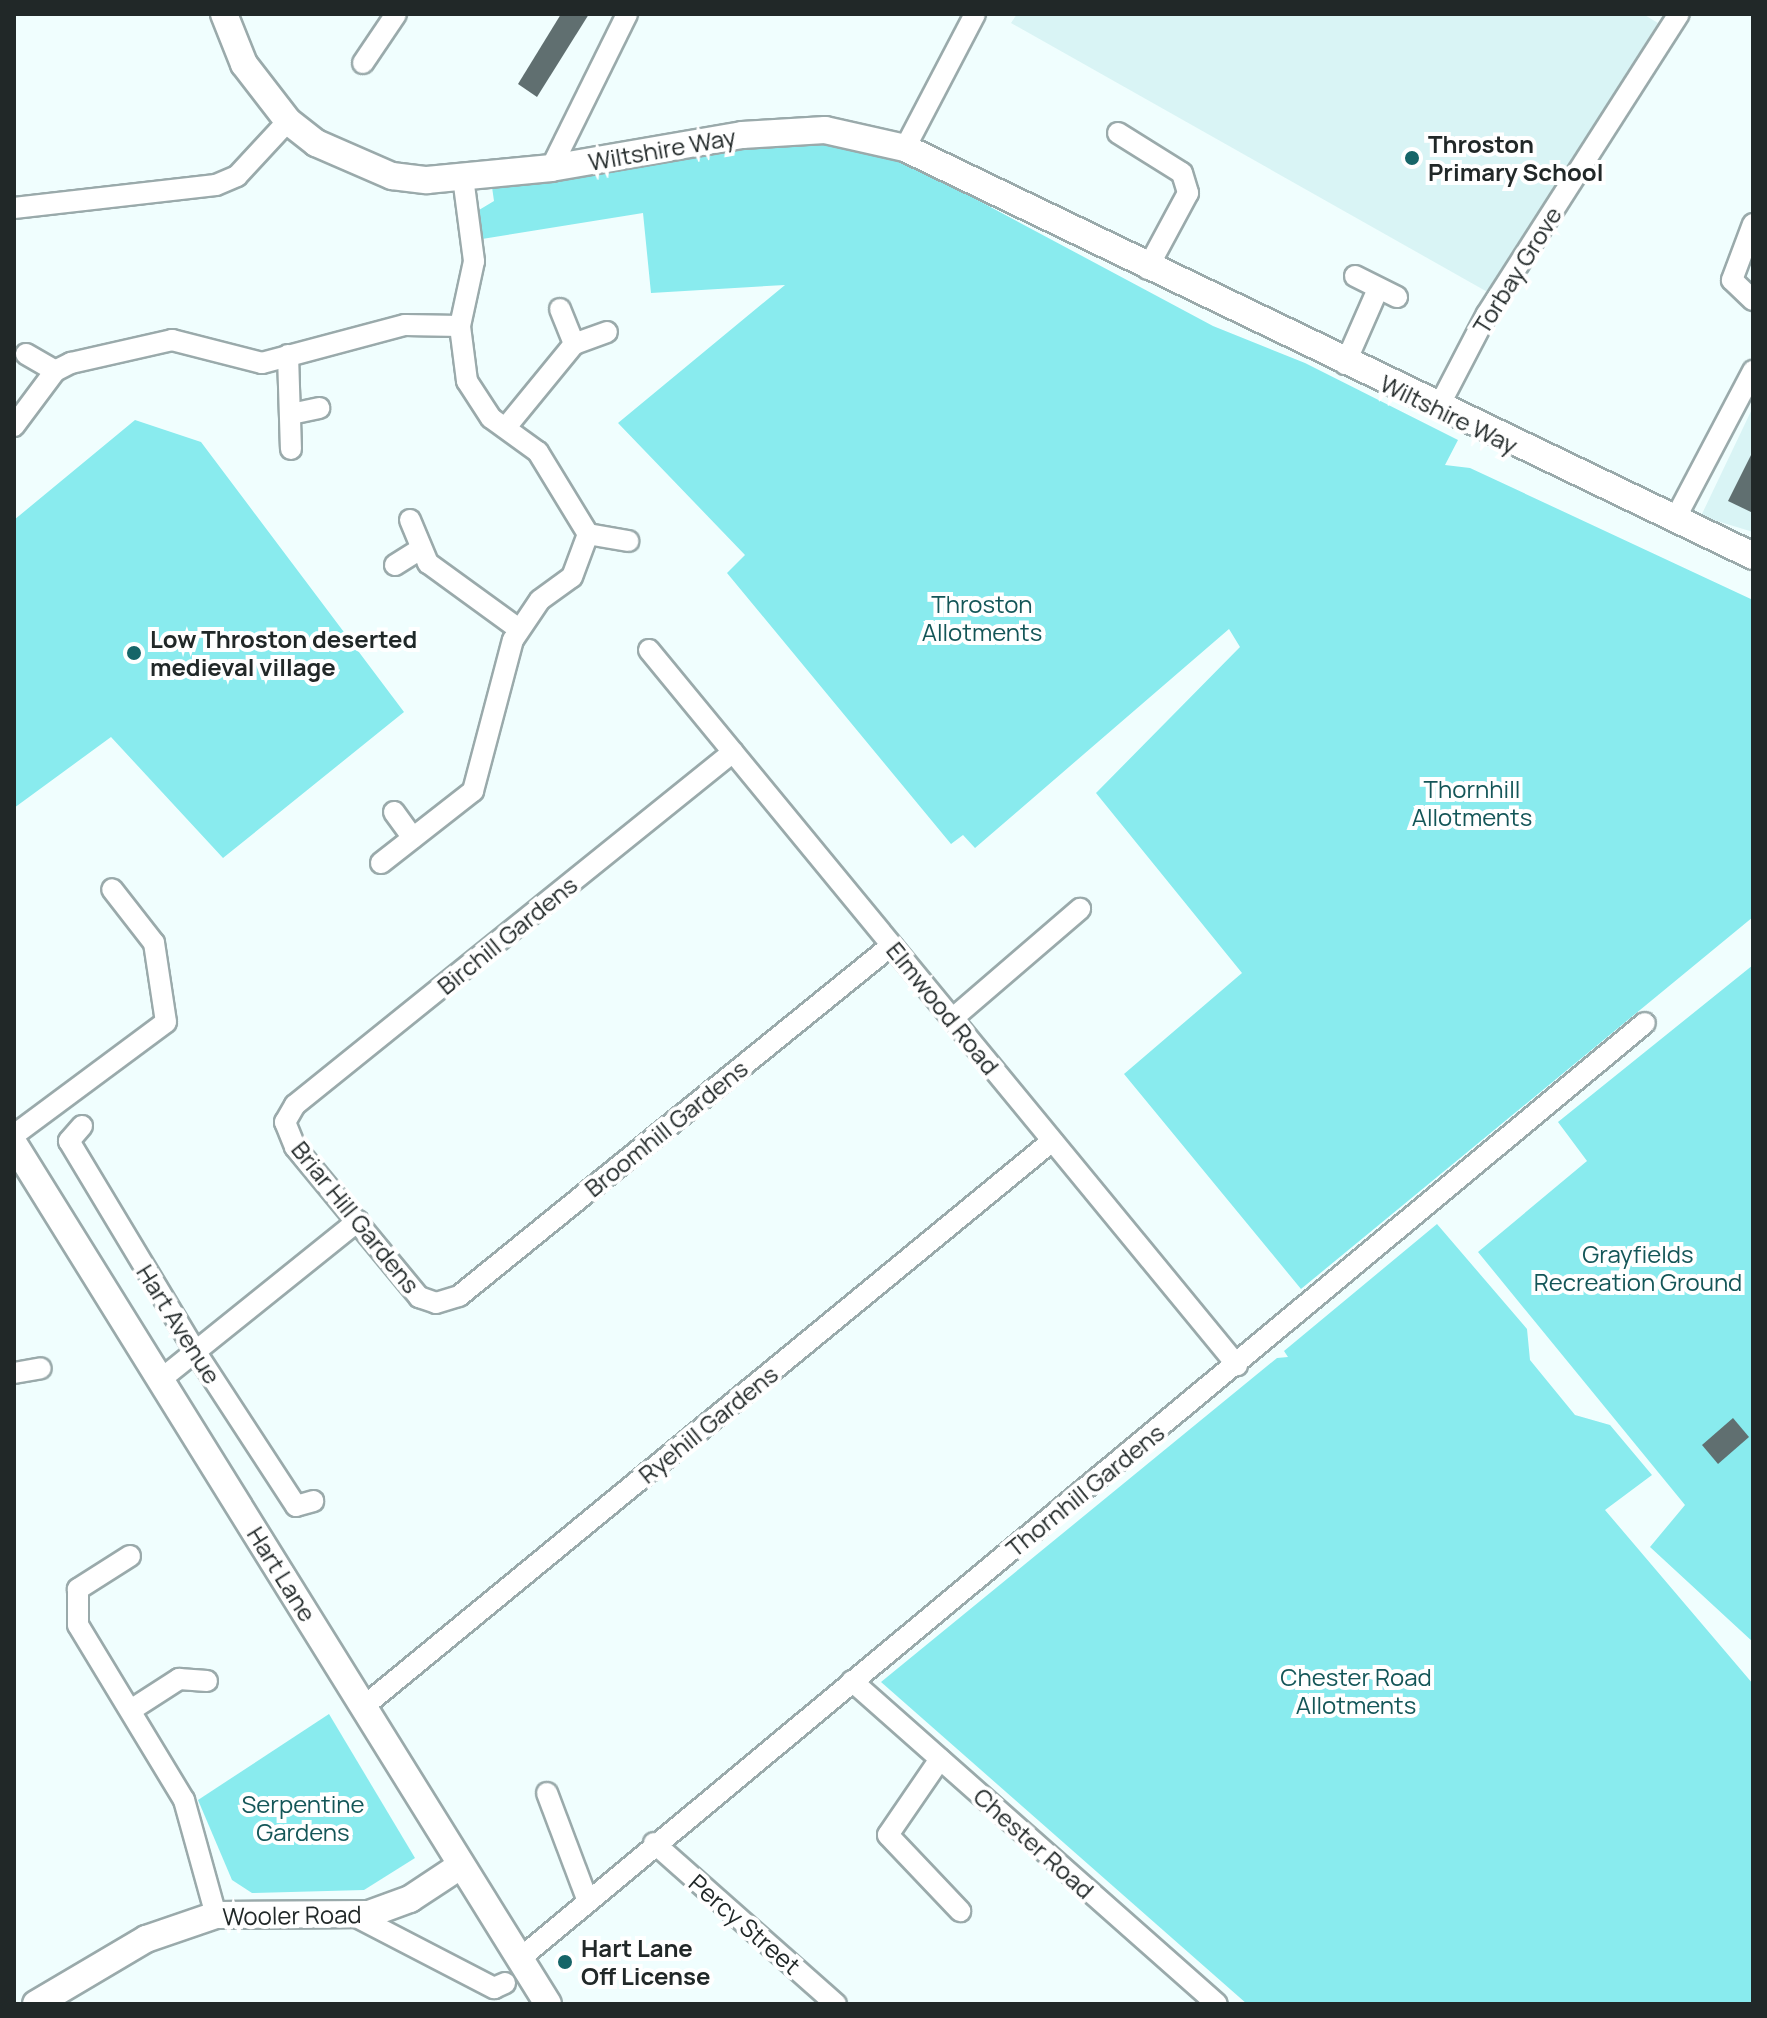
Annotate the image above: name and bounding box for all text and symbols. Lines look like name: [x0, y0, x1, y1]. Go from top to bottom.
street label: Wiltshire Way: [586, 122, 738, 176]
place label: Throston Primary School: [1428, 130, 1603, 186]
marker: Throston Primary School: [1403, 149, 1421, 167]
street label: Torbay Grove: [1467, 201, 1567, 339]
street label: Wiltshire Way: [1376, 368, 1522, 460]
park label: Throston Allotments: [922, 590, 1042, 646]
place label: Low Throston deserted medieval village: [150, 625, 417, 681]
marker: Low Throston deserted medieval village: [125, 644, 143, 662]
park label: Thornhill Allotments: [1412, 775, 1532, 831]
street label: Birchill Gardens: [431, 870, 583, 1000]
street label: Elmwood Road: [881, 936, 1005, 1080]
street label: Broomhill Gardens: [579, 1054, 753, 1202]
street label: Briar Hill Gardens: [286, 1135, 426, 1299]
park label: Grayfields Recreation Ground: [1534, 1240, 1742, 1296]
street label: Hart Avenue: [131, 1259, 227, 1389]
street label: Ryehill Gardens: [633, 1359, 783, 1489]
street label: Thornhill Gardens: [1000, 1417, 1170, 1563]
street label: Hart Lane: [242, 1521, 322, 1627]
park label: Chester Road Allotments: [1280, 1663, 1432, 1719]
street label: Chester Road: [968, 1782, 1100, 1904]
park label: Serpentine Gardens: [241, 1790, 365, 1846]
street label: Percy Street: [684, 1868, 806, 1980]
street label: Wooler Road: [222, 1899, 362, 1931]
place label: Hart Lane Off License: [581, 1934, 710, 1990]
marker: Hart Lane Off License: [556, 1953, 574, 1971]

